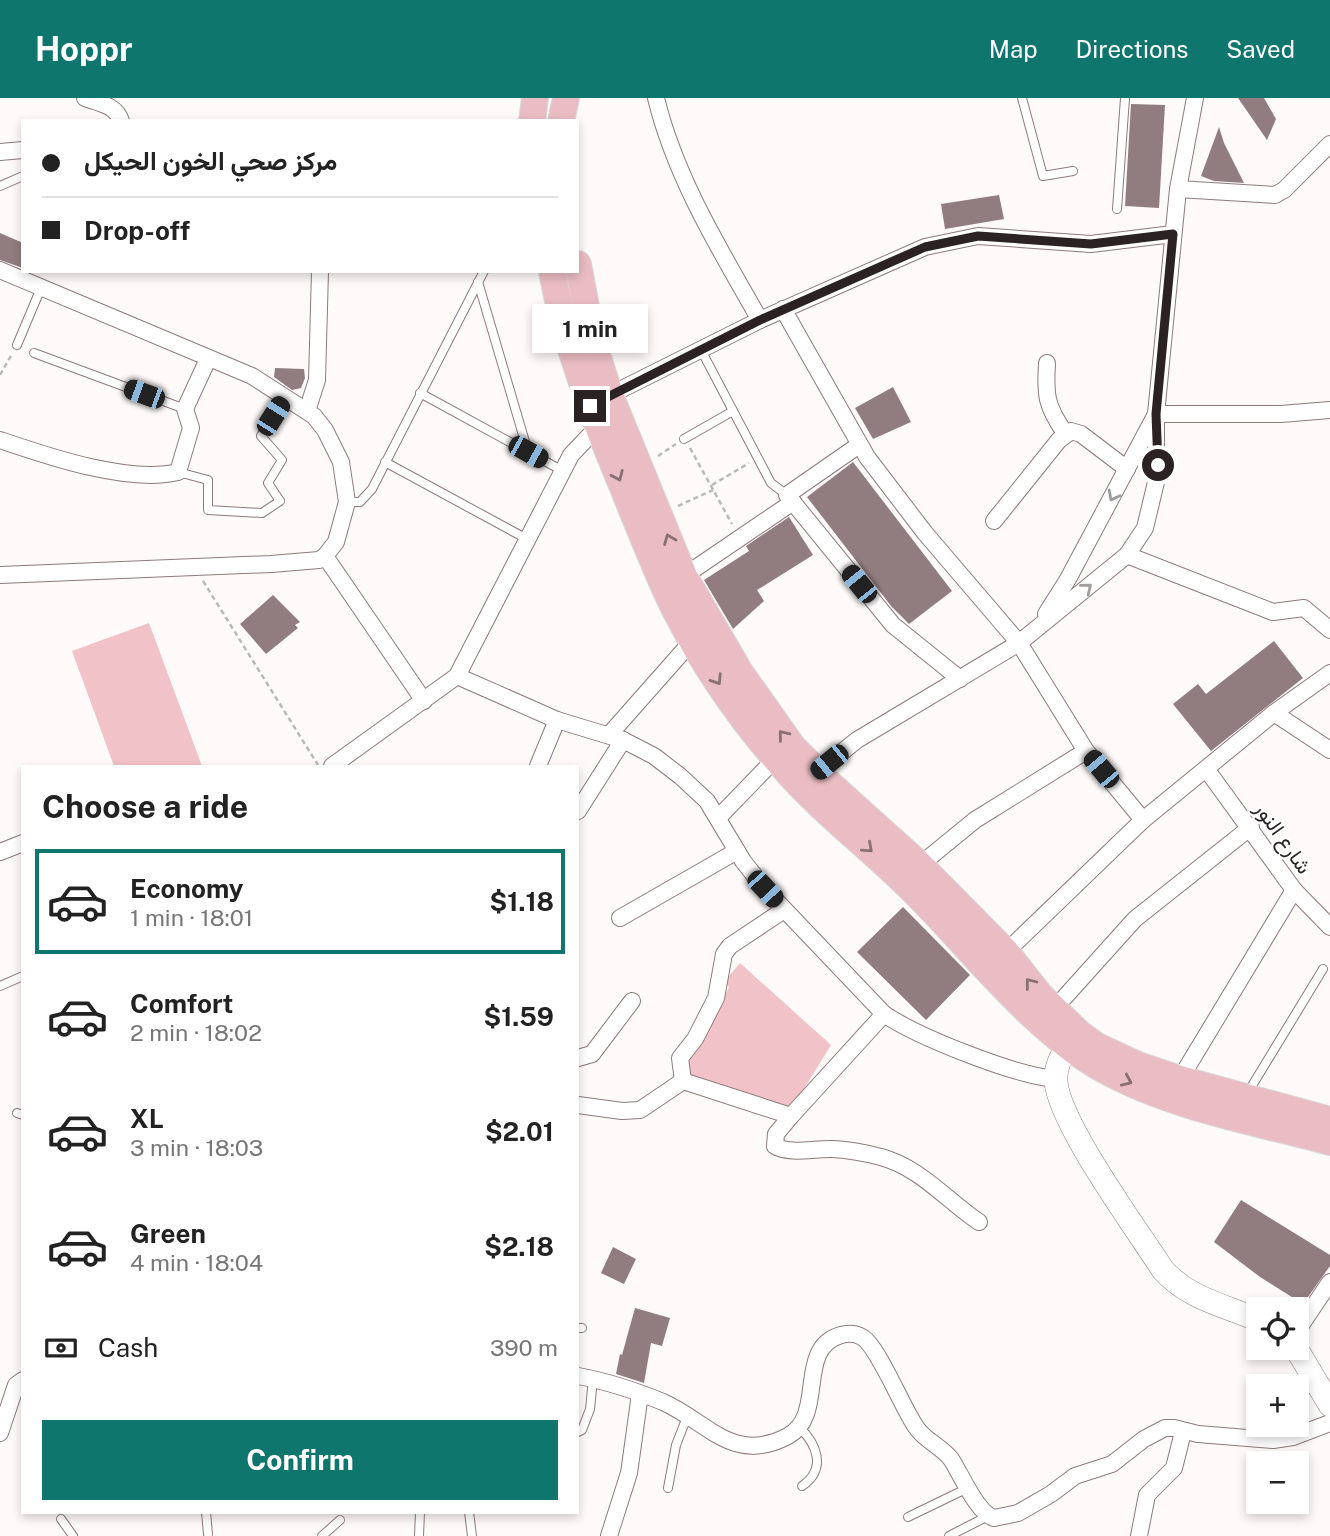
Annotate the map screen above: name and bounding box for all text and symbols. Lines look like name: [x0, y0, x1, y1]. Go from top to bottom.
text: Hoppr: [35, 30, 133, 68]
text: Map: [989, 35, 1038, 63]
text: Directions: [1076, 35, 1188, 63]
text: Saved: [1226, 35, 1295, 63]
text: مركز صحي الخون الحيكل: [84, 145, 337, 176]
text: Drop-off: [84, 215, 190, 246]
callout: 1 min: [532, 304, 648, 354]
text: 1 min: [562, 315, 618, 342]
car: [121, 377, 168, 411]
route end: [574, 390, 606, 422]
car: [253, 393, 294, 439]
car: [505, 433, 552, 471]
route start: [1142, 449, 1174, 481]
one-way arrow: [609, 469, 623, 481]
one-way arrow: [1107, 488, 1121, 501]
one-way arrow: [664, 534, 678, 546]
car: [838, 561, 881, 607]
one-way arrow: [1080, 583, 1092, 596]
one-way arrow: [709, 672, 722, 685]
one-way arrow: [779, 730, 792, 742]
car: [807, 741, 852, 783]
car: [1080, 746, 1123, 792]
text: Choose a ride: [42, 788, 248, 825]
street label: شارع النور: [1247, 796, 1317, 880]
one-way arrow: [860, 840, 873, 853]
car: [743, 866, 788, 912]
icon: car: [46, 870, 109, 933]
text: Economy: [130, 873, 243, 904]
text: $1.18: [490, 886, 554, 917]
text: 1 min · 18:01: [130, 904, 253, 931]
one-way arrow: [1025, 978, 1038, 990]
icon: car: [46, 985, 109, 1048]
text: Comfort: [130, 988, 233, 1019]
text: $1.59: [483, 1001, 554, 1032]
text: 2 min · 18:02: [130, 1019, 262, 1046]
one-way arrow: [1120, 1073, 1132, 1087]
icon: car: [46, 1100, 109, 1163]
text: XL: [130, 1103, 164, 1134]
text: $2.01: [485, 1116, 554, 1147]
text: 3 min · 18:03: [130, 1134, 263, 1161]
icon: car: [46, 1215, 109, 1278]
text: Green: [130, 1218, 206, 1249]
text: $2.18: [484, 1231, 554, 1262]
text: 4 min · 18:04: [130, 1249, 263, 1276]
map controls: [1246, 1297, 1309, 1514]
button: locate: [1246, 1297, 1309, 1360]
icon: cash: [42, 1329, 80, 1367]
text: Cash: [98, 1332, 158, 1363]
text: 390 m: [490, 1334, 558, 1361]
button: +: [1246, 1374, 1309, 1437]
button: Confirm: [42, 1420, 558, 1500]
button: −: [1246, 1451, 1309, 1514]

